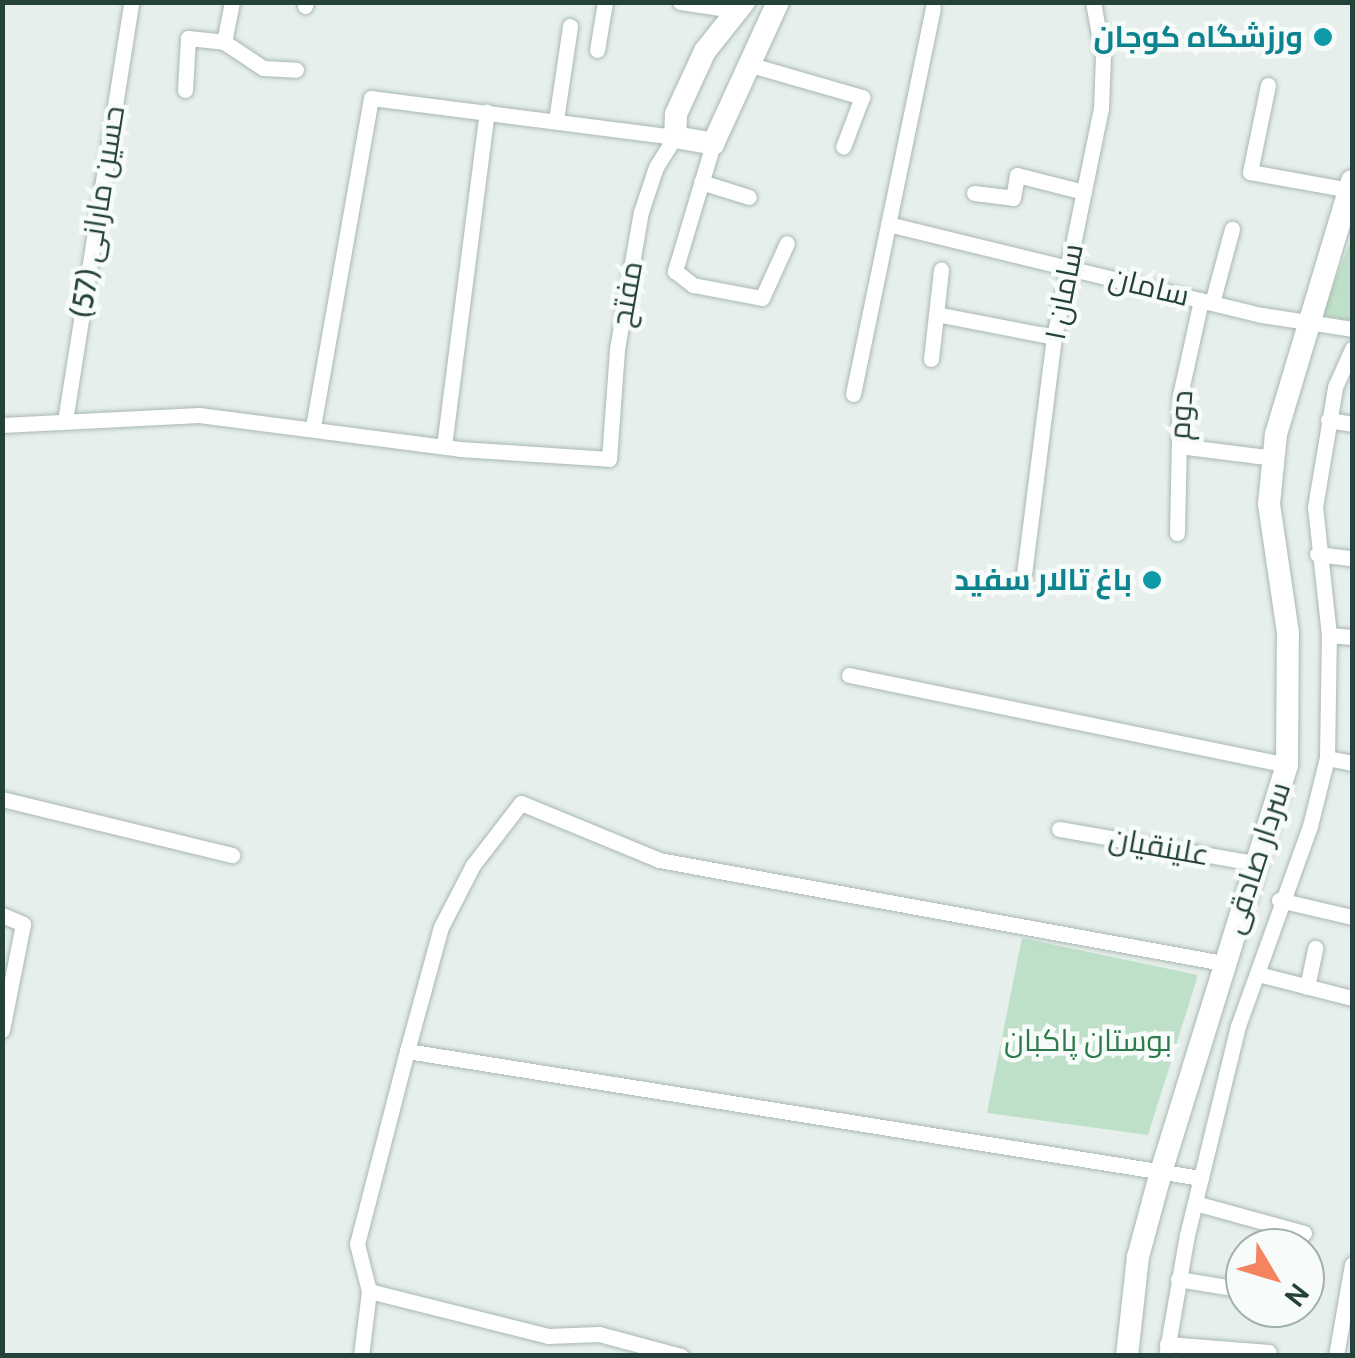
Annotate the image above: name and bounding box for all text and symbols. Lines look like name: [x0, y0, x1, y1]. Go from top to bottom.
place label: ورزشگاه کوجان: [1094, 19, 1303, 55]
marker: ورزشگاه کوجان: [1312, 26, 1334, 48]
street label: حسین مارانی (57): [63, 103, 133, 321]
street label: سامان ۱: [1037, 241, 1091, 343]
street label: مفتح: [604, 258, 650, 330]
street label: سامان: [1105, 260, 1193, 314]
street label: دوم: [1161, 389, 1201, 441]
place label: باغ تالار سفید: [954, 562, 1132, 598]
marker: باغ تالار سفید: [1141, 569, 1163, 591]
street label: سردار صادقی: [1216, 778, 1298, 938]
street label: علینقیان: [1106, 820, 1212, 874]
park label: بوستان پاکبان: [1004, 1023, 1172, 1059]
north arrow: [1225, 1228, 1325, 1328]
text: N: [1278, 1277, 1317, 1313]

